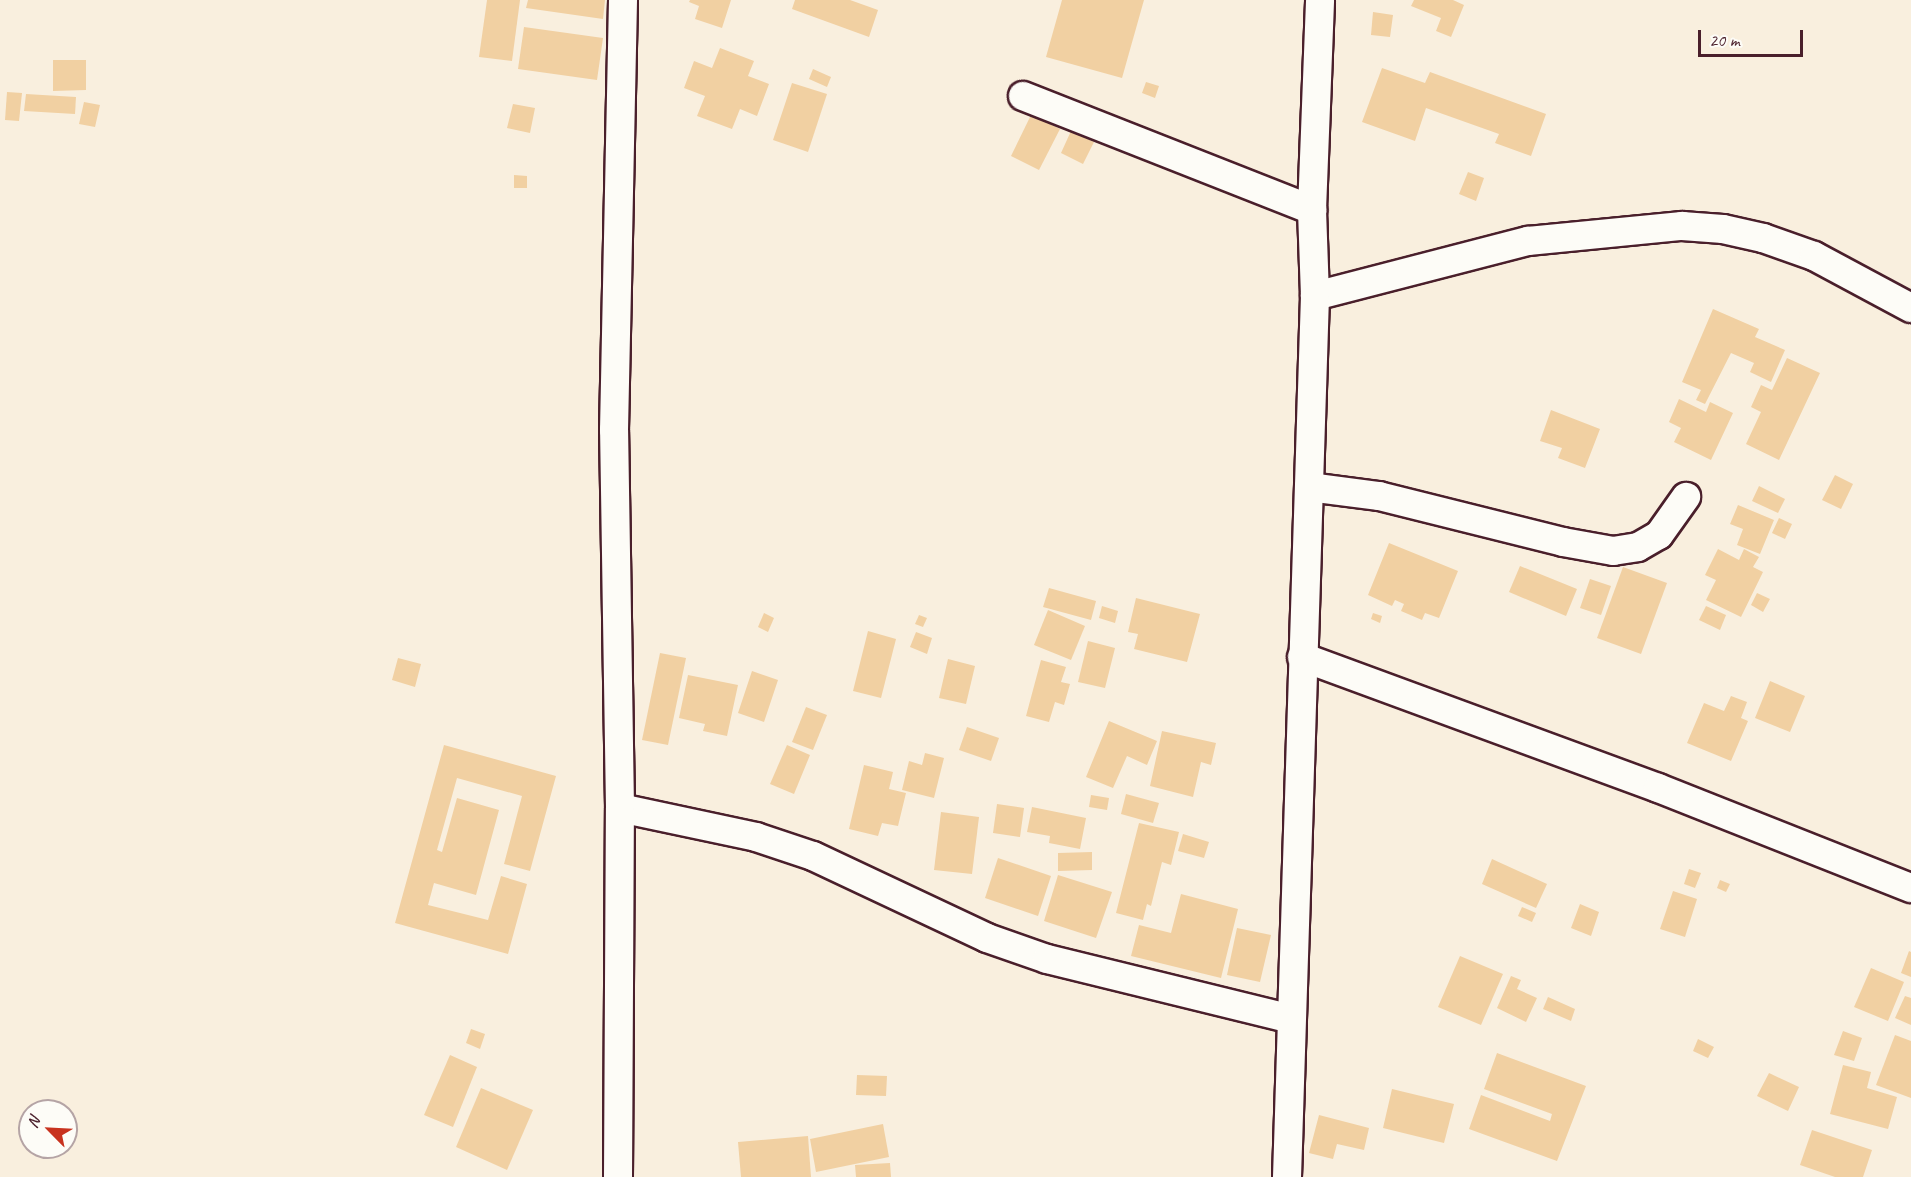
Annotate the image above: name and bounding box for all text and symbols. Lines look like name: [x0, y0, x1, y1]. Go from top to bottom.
scale bar: [1701, 18, 1806, 56]
text: 20 m: [1709, 29, 1740, 51]
north arrow: [18, 1099, 78, 1159]
text: N: [22, 1114, 45, 1131]

